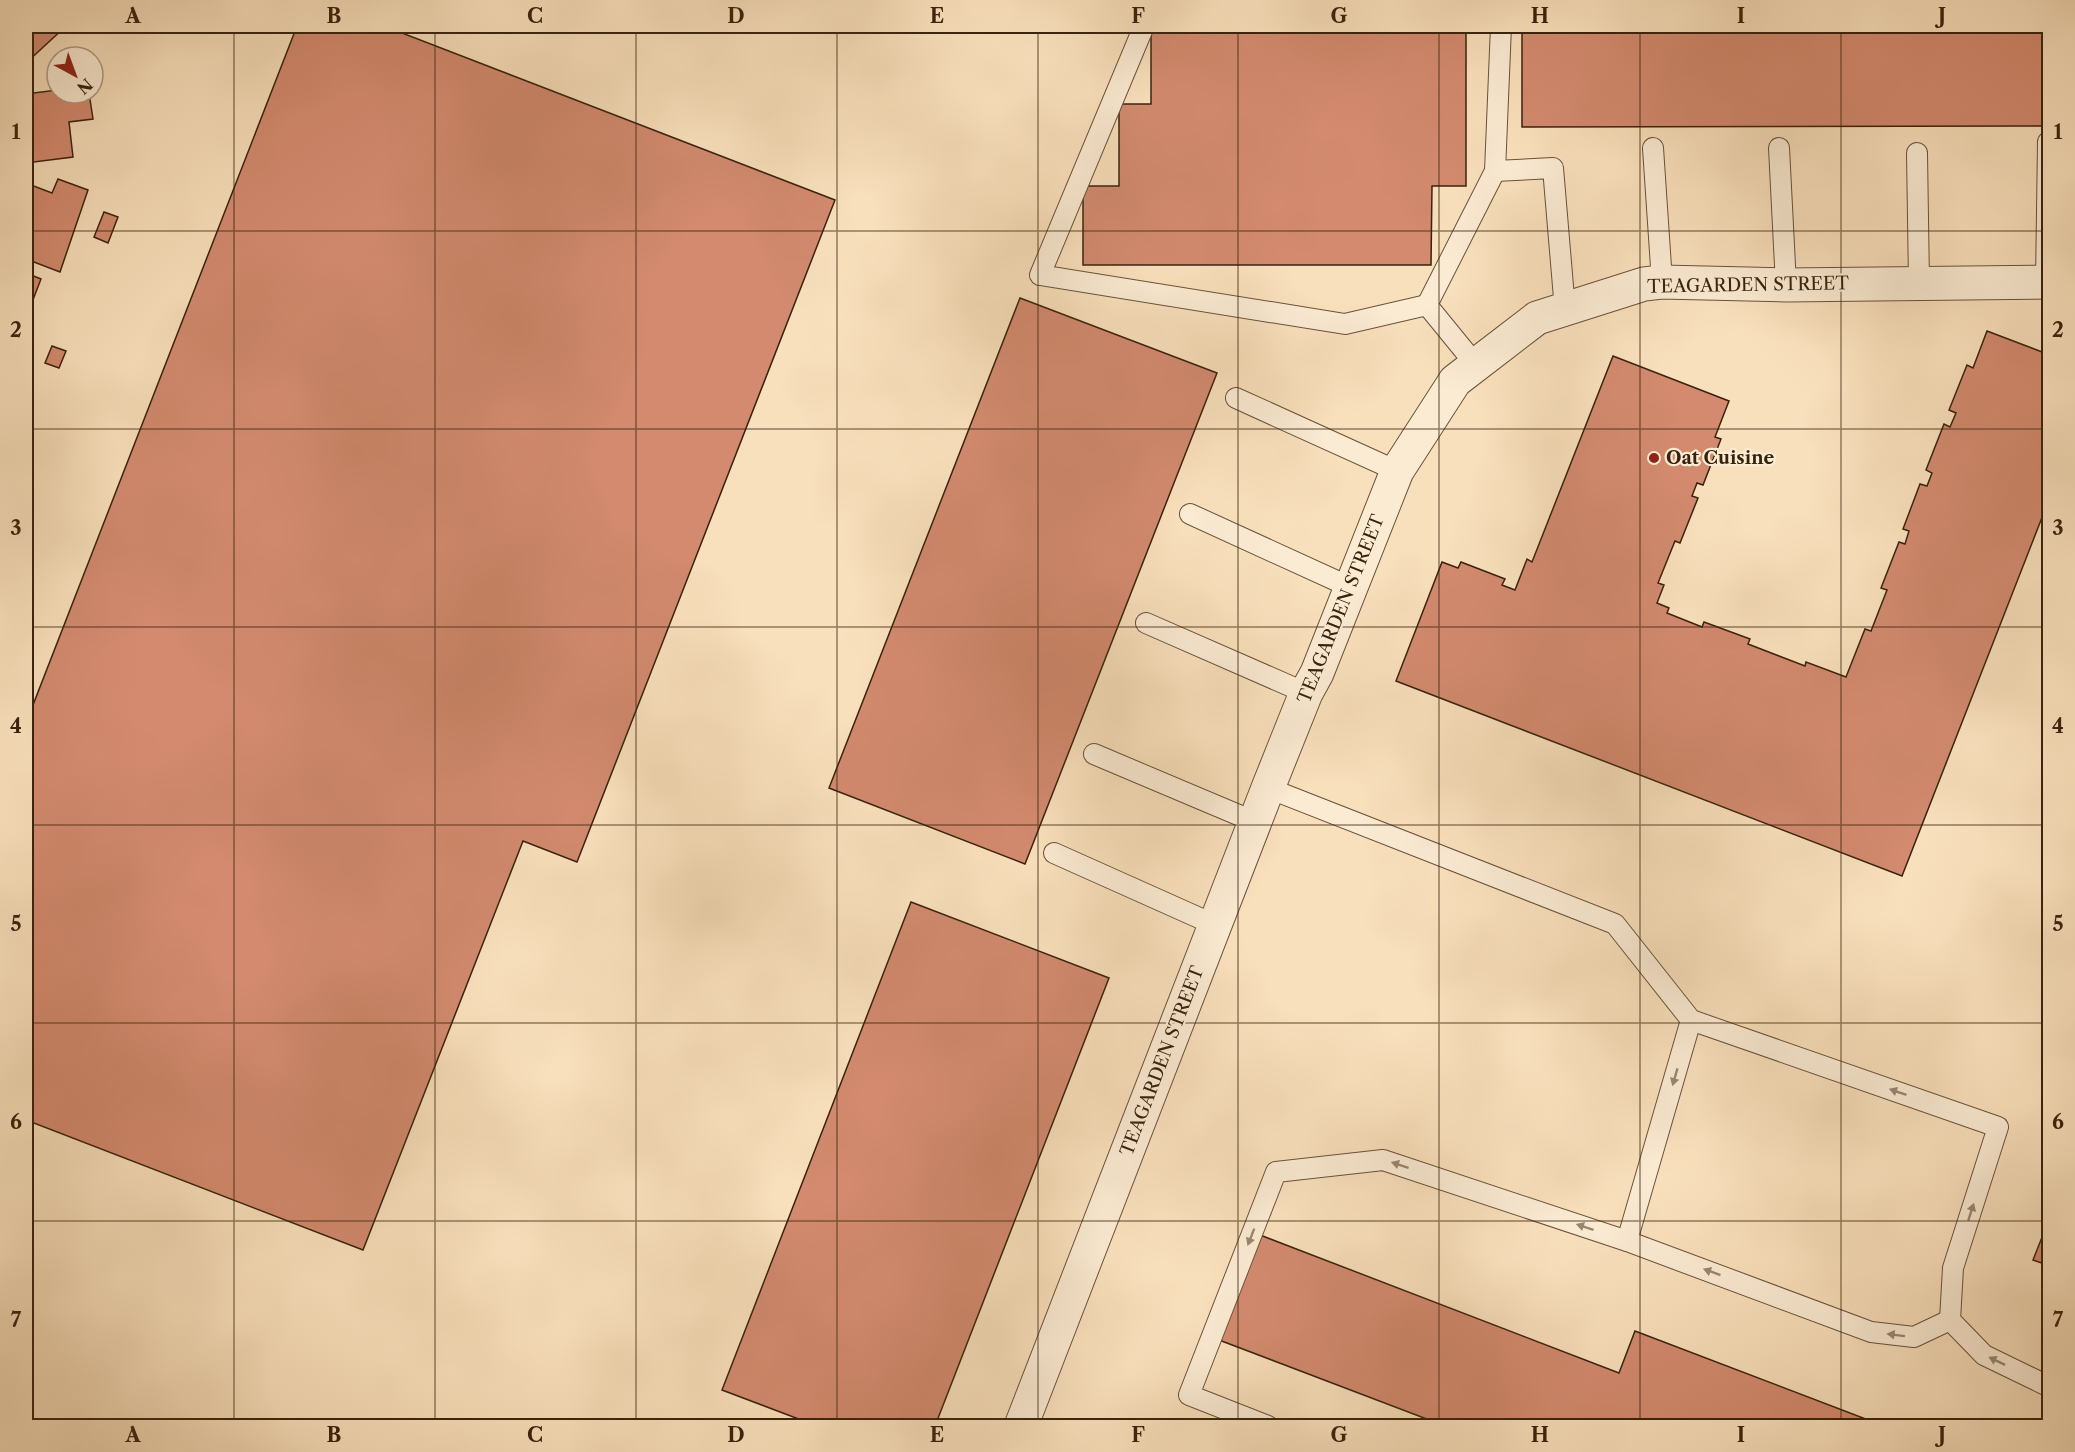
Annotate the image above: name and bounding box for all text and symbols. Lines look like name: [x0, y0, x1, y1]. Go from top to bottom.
text: A: [124, 4, 141, 28]
text: B: [327, 4, 342, 28]
text: C: [527, 4, 543, 28]
text: D: [727, 4, 745, 28]
text: E: [930, 4, 944, 28]
text: F: [1131, 4, 1145, 28]
text: G: [1331, 4, 1348, 28]
text: H: [1531, 4, 1549, 28]
text: I: [1737, 4, 1745, 28]
text: J: [1934, 4, 1946, 28]
north arrow: [45, 45, 105, 105]
text: N: [73, 74, 97, 98]
text: 1: [12, 120, 21, 144]
text: 1: [2054, 120, 2063, 144]
street label: TEAGARDEN STREET: [1647, 272, 1849, 298]
text: 2: [10, 318, 22, 342]
text: 2: [2052, 318, 2064, 342]
place label: Oat Cuisine: [1666, 447, 1774, 469]
marker: Oat Cuisine: [1647, 451, 1661, 465]
street label: TEAGARDEN STREET: [1293, 511, 1389, 707]
text: 3: [10, 516, 22, 540]
text: 3: [2052, 516, 2064, 540]
text: 4: [10, 714, 22, 738]
text: 4: [2052, 714, 2064, 738]
text: 5: [10, 912, 22, 936]
text: 5: [2052, 912, 2064, 936]
street label: TEAGARDEN STREET: [1116, 962, 1209, 1159]
one-way arrow: [1669, 1068, 1679, 1086]
one-way arrow: [1889, 1087, 1907, 1097]
text: 6: [10, 1110, 22, 1134]
text: 6: [2052, 1110, 2064, 1134]
one-way arrow: [1391, 1160, 1409, 1169]
one-way arrow: [1967, 1203, 1976, 1221]
one-way arrow: [1576, 1221, 1594, 1231]
one-way arrow: [1246, 1229, 1256, 1247]
one-way arrow: [1703, 1267, 1721, 1277]
text: 7: [11, 1308, 22, 1332]
text: 7: [2053, 1308, 2064, 1332]
one-way arrow: [1886, 1330, 1905, 1339]
one-way arrow: [1989, 1356, 2006, 1366]
text: A: [124, 1423, 141, 1447]
text: B: [327, 1423, 342, 1447]
text: C: [527, 1423, 543, 1447]
text: D: [727, 1423, 745, 1447]
text: E: [930, 1423, 944, 1447]
text: F: [1131, 1423, 1145, 1447]
text: G: [1331, 1423, 1348, 1447]
text: H: [1531, 1423, 1549, 1447]
text: I: [1737, 1423, 1745, 1447]
text: J: [1934, 1423, 1946, 1447]

